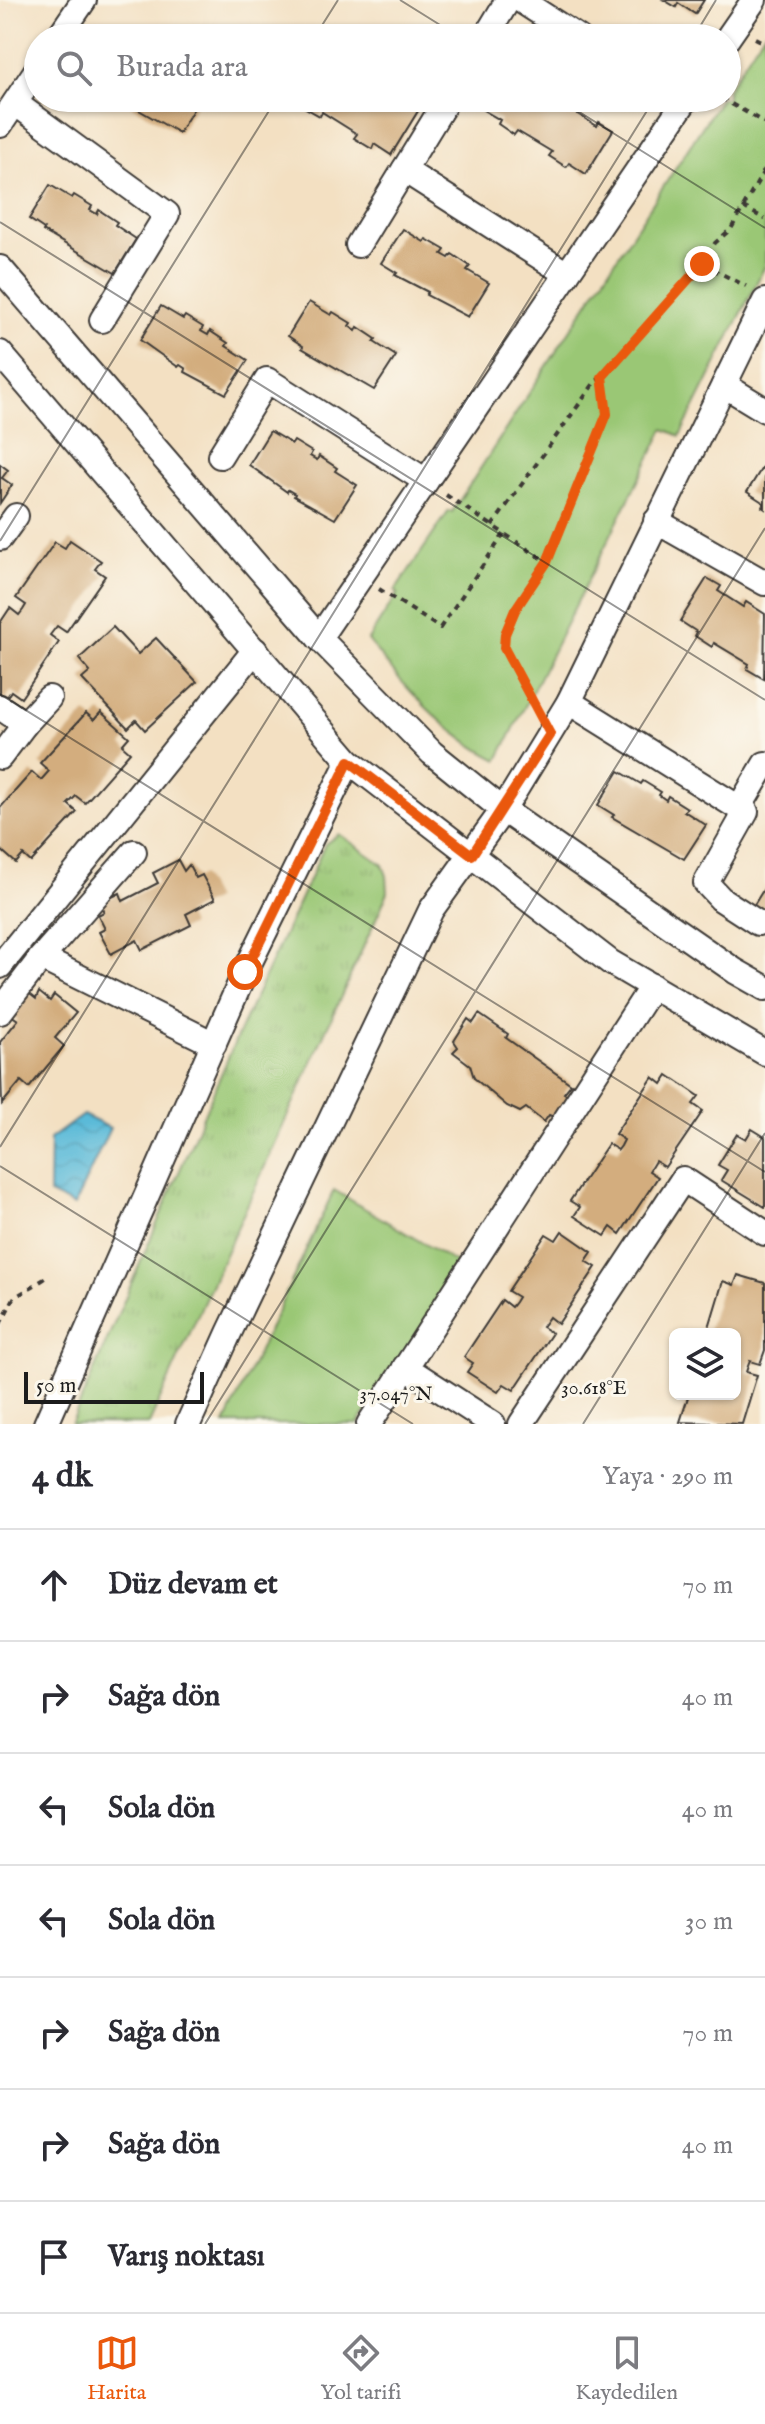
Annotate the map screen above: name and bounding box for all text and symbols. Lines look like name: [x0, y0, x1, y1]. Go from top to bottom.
search box: [24, 24, 741, 112]
icon: search: [52, 46, 96, 90]
text: Burada ara: [116, 49, 248, 87]
route end: [684, 246, 720, 282]
route start: [227, 954, 263, 990]
map controls: [669, 1328, 741, 1400]
button: layers: [669, 1328, 741, 1400]
scale bar: [24, 1368, 204, 1404]
text: 50 m: [36, 1372, 77, 1400]
text: 30.618°E: [561, 1376, 627, 1401]
text: 37.047°N: [359, 1382, 433, 1407]
text: 4 dk: [32, 1455, 92, 1498]
text: Yaya · 290 m: [602, 1460, 733, 1493]
icon: ahead: [32, 1563, 76, 1607]
text: Düz devam et: [108, 1566, 278, 1604]
text: 70 m: [682, 1569, 733, 1602]
icon: right: [32, 1675, 76, 1719]
text: Sağa dön: [108, 1678, 220, 1716]
text: 40 m: [682, 1681, 733, 1714]
icon: left: [32, 1787, 76, 1831]
text: Sola dön: [108, 1790, 215, 1828]
text: 40 m: [682, 1793, 733, 1826]
icon: left: [32, 1899, 76, 1943]
text: Sola dön: [108, 1902, 215, 1940]
text: 30 m: [685, 1905, 733, 1938]
icon: right: [32, 2011, 76, 2055]
text: Sağa dön: [108, 2014, 220, 2052]
text: 70 m: [682, 2017, 733, 2050]
icon: right: [32, 2123, 76, 2167]
text: Sağa dön: [108, 2126, 220, 2164]
text: 40 m: [682, 2129, 733, 2162]
icon: arrive: [32, 2235, 76, 2279]
text: Varış noktası: [108, 2238, 265, 2276]
tab: Harita: [87, 2331, 146, 2407]
tab: Yol tarifi: [320, 2331, 401, 2407]
tab: Kaydedilen: [575, 2331, 678, 2407]

